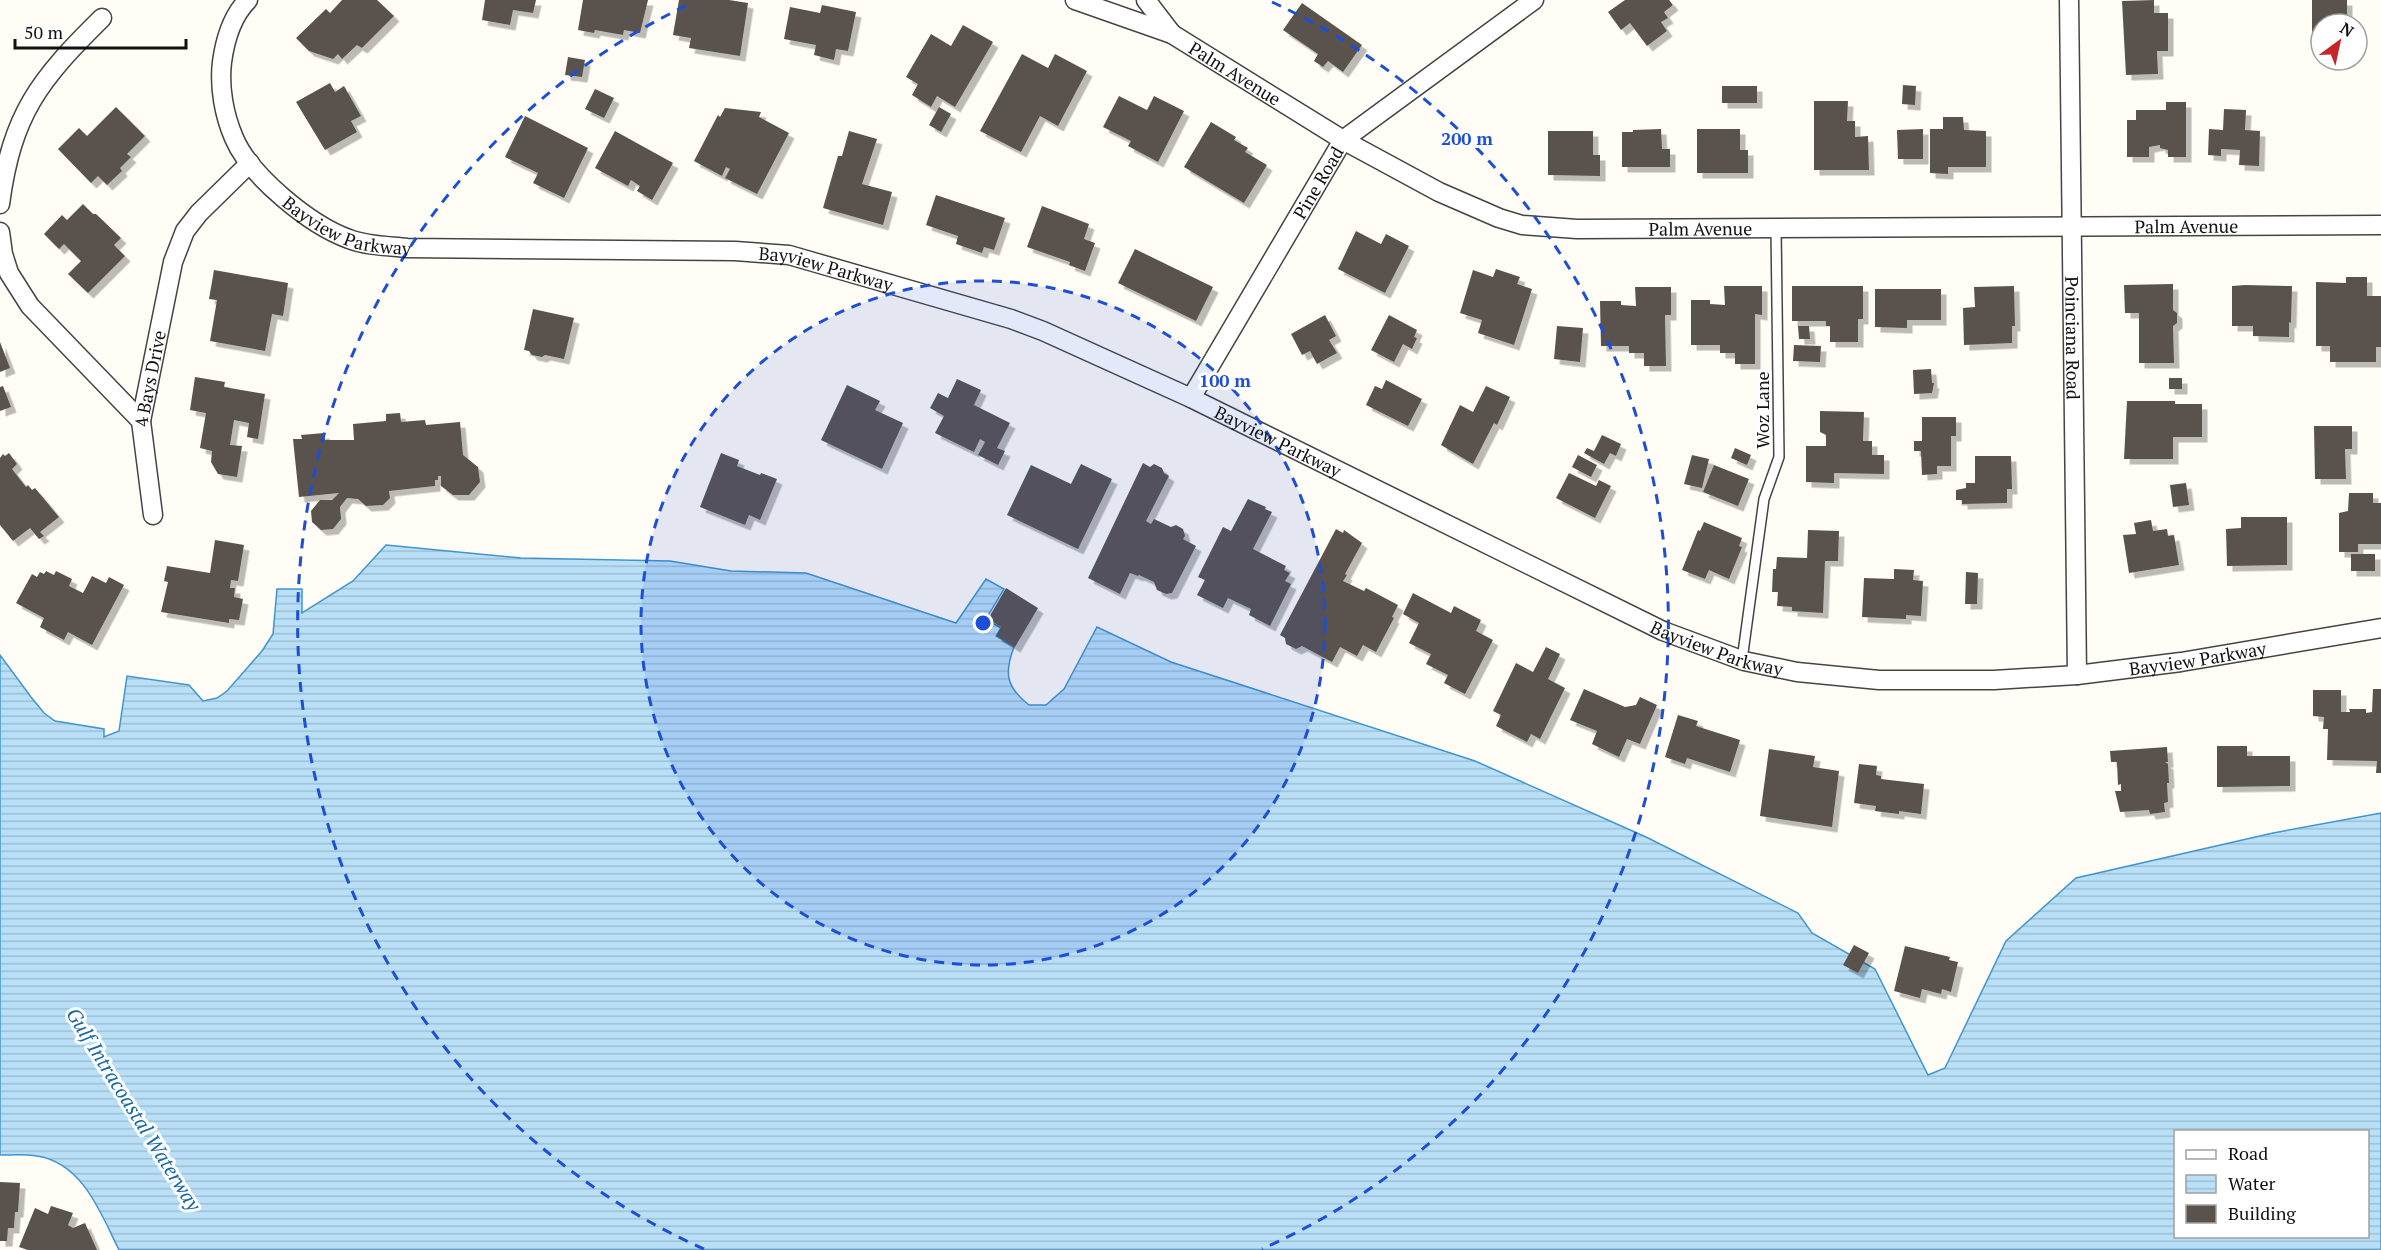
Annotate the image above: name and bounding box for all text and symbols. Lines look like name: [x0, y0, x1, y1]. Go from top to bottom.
scale bar: [15, 12, 186, 50]
north arrow: [2309, 12, 2369, 72]
text: N: [2336, 17, 2358, 42]
text: 50 m: [24, 20, 64, 44]
street label: Palm Avenue: [1185, 36, 1286, 111]
text: 200 m: [1441, 126, 1493, 150]
street label: Pine Road: [1287, 142, 1349, 223]
street label: Bayview Parkway: [278, 190, 413, 260]
street label: Palm Avenue: [2134, 214, 2238, 238]
street label: Palm Avenue: [1648, 216, 1752, 241]
street label: Bayview Parkway: [758, 241, 897, 297]
street label: Poinciana Road: [2060, 276, 2086, 400]
street label: 4 Bays Drive: [129, 328, 171, 428]
text: 100 m: [1199, 368, 1251, 392]
street label: Woz Lane: [1750, 371, 1774, 449]
street label: Bayview Parkway: [1211, 400, 1346, 483]
centre of rings: [973, 613, 993, 633]
street label: Bayview Parkway: [1647, 615, 1786, 681]
street label: Bayview Parkway: [2128, 636, 2269, 680]
water label: Gulf Intracoastal Waterway: [60, 1002, 208, 1216]
legend: [2174, 1130, 2369, 1238]
text: Road: [2228, 1141, 2268, 1165]
text: Water: [2228, 1171, 2275, 1195]
text: Building: [2228, 1201, 2296, 1225]

